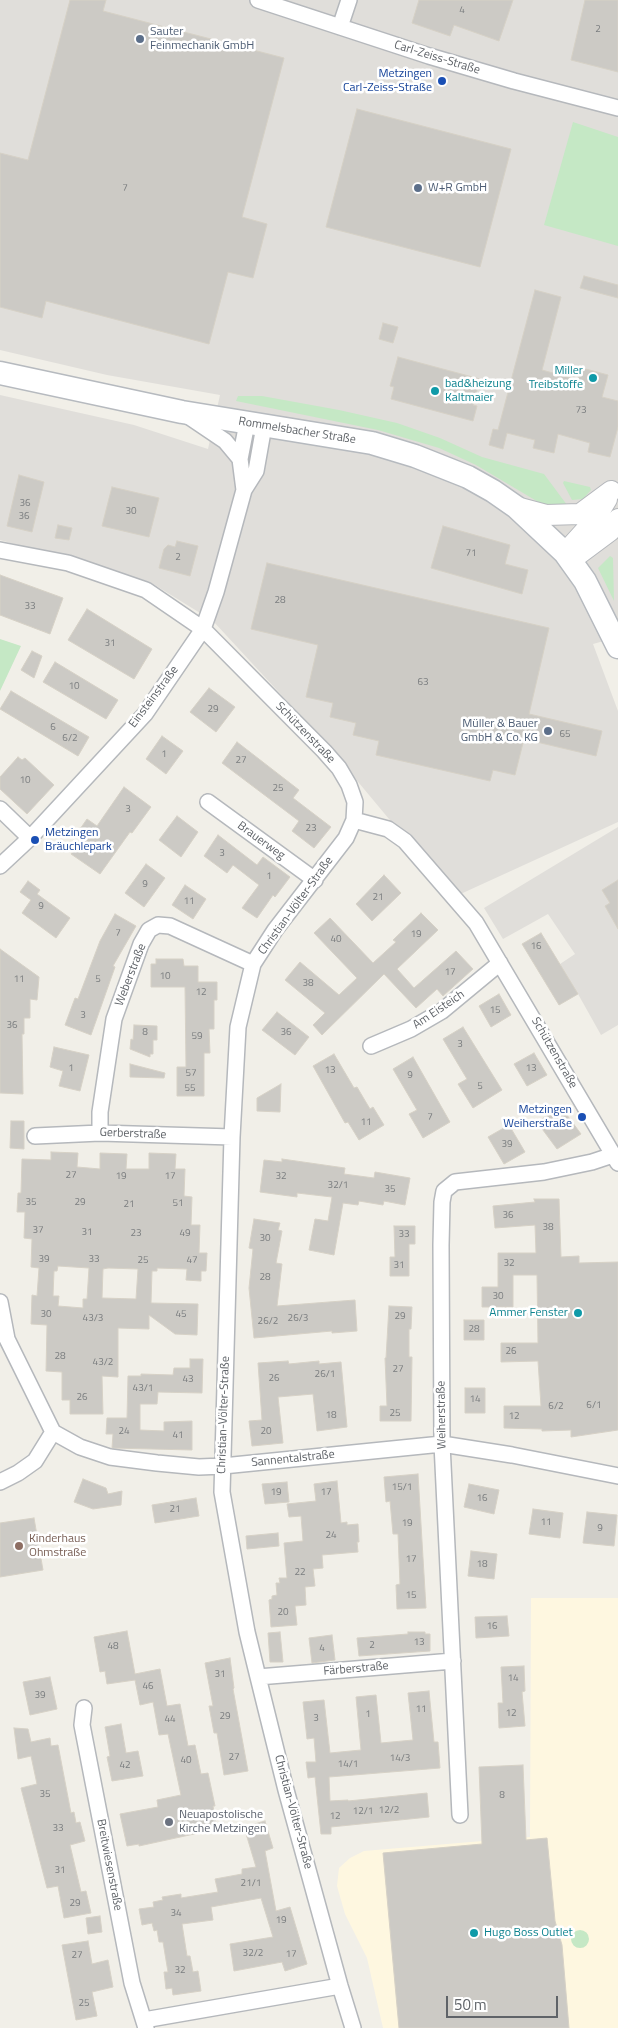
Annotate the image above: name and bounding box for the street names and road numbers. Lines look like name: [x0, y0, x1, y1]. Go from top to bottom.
street label: Carl-Zeiss-Straße: [392, 38, 482, 78]
street label: Rommelsbacher Straße: [237, 415, 357, 447]
street label: Einsteinstraße: [126, 663, 182, 731]
street label: Schützenstraße: [272, 699, 338, 767]
street label: Brauerweg: [234, 819, 288, 863]
street label: Christian-Völter-Straße: [256, 854, 336, 958]
street label: Weberstraße: [112, 942, 150, 1008]
street label: Am Eisteich: [410, 987, 468, 1033]
street label: Schützenstraße: [528, 1015, 580, 1091]
street label: Gerberstraße: [99, 1126, 167, 1142]
street label: Christian-Völter-Straße: [215, 1356, 233, 1474]
street label: Weiherstraße: [434, 1381, 450, 1449]
street label: Sannentalstraße: [251, 1447, 335, 1471]
street label: Färberstraße: [323, 1659, 389, 1679]
street label: Christian-Völter-Straße: [271, 1753, 315, 1871]
street label: Breitwiesenstraße: [93, 1818, 125, 1912]

